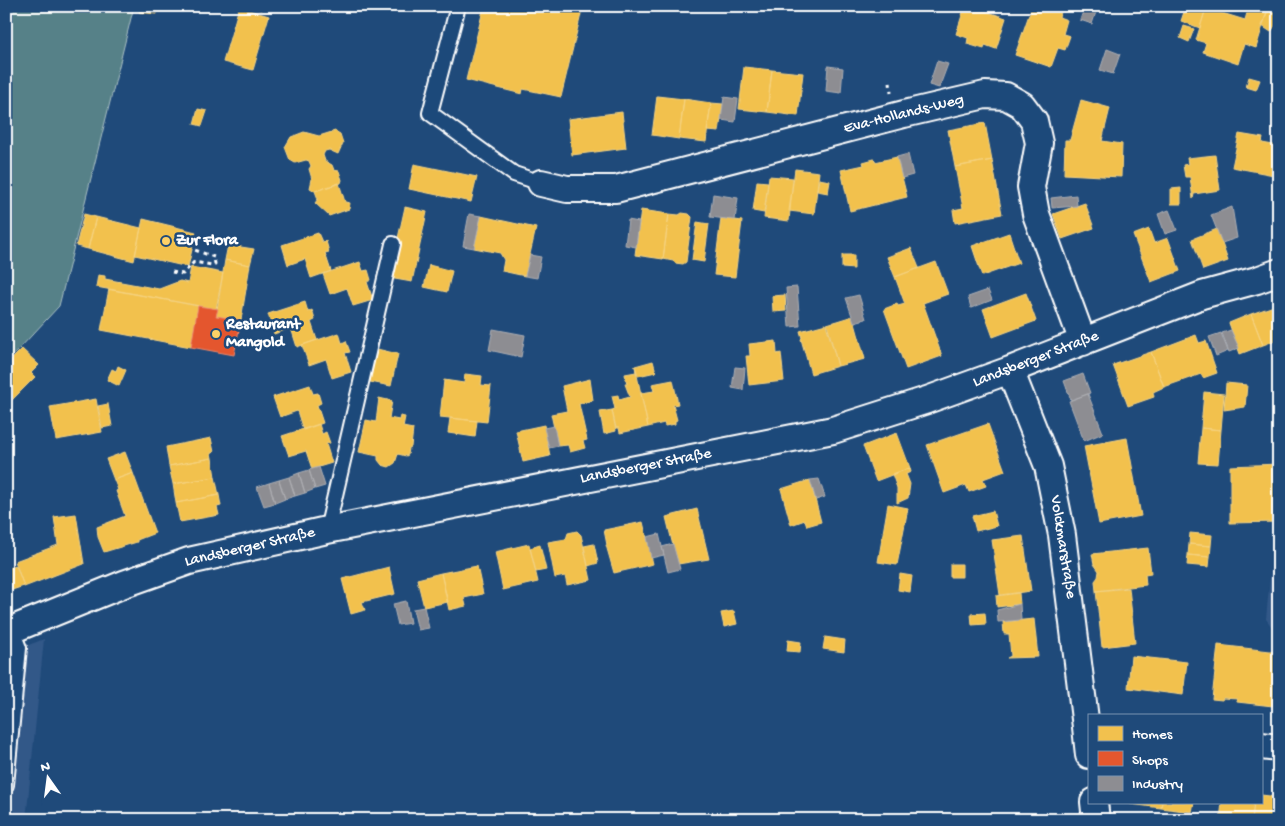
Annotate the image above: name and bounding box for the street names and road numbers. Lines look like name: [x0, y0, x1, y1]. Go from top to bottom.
street label: Eva-Hollands-Weg: [842, 91, 966, 139]
street label: Landsberger Straße: [970, 327, 1102, 393]
street label: Landsberger Straße: [579, 445, 714, 489]
street label: Volckmarstraße: [1044, 493, 1080, 601]
street label: Landsberger Straße: [183, 524, 318, 572]

